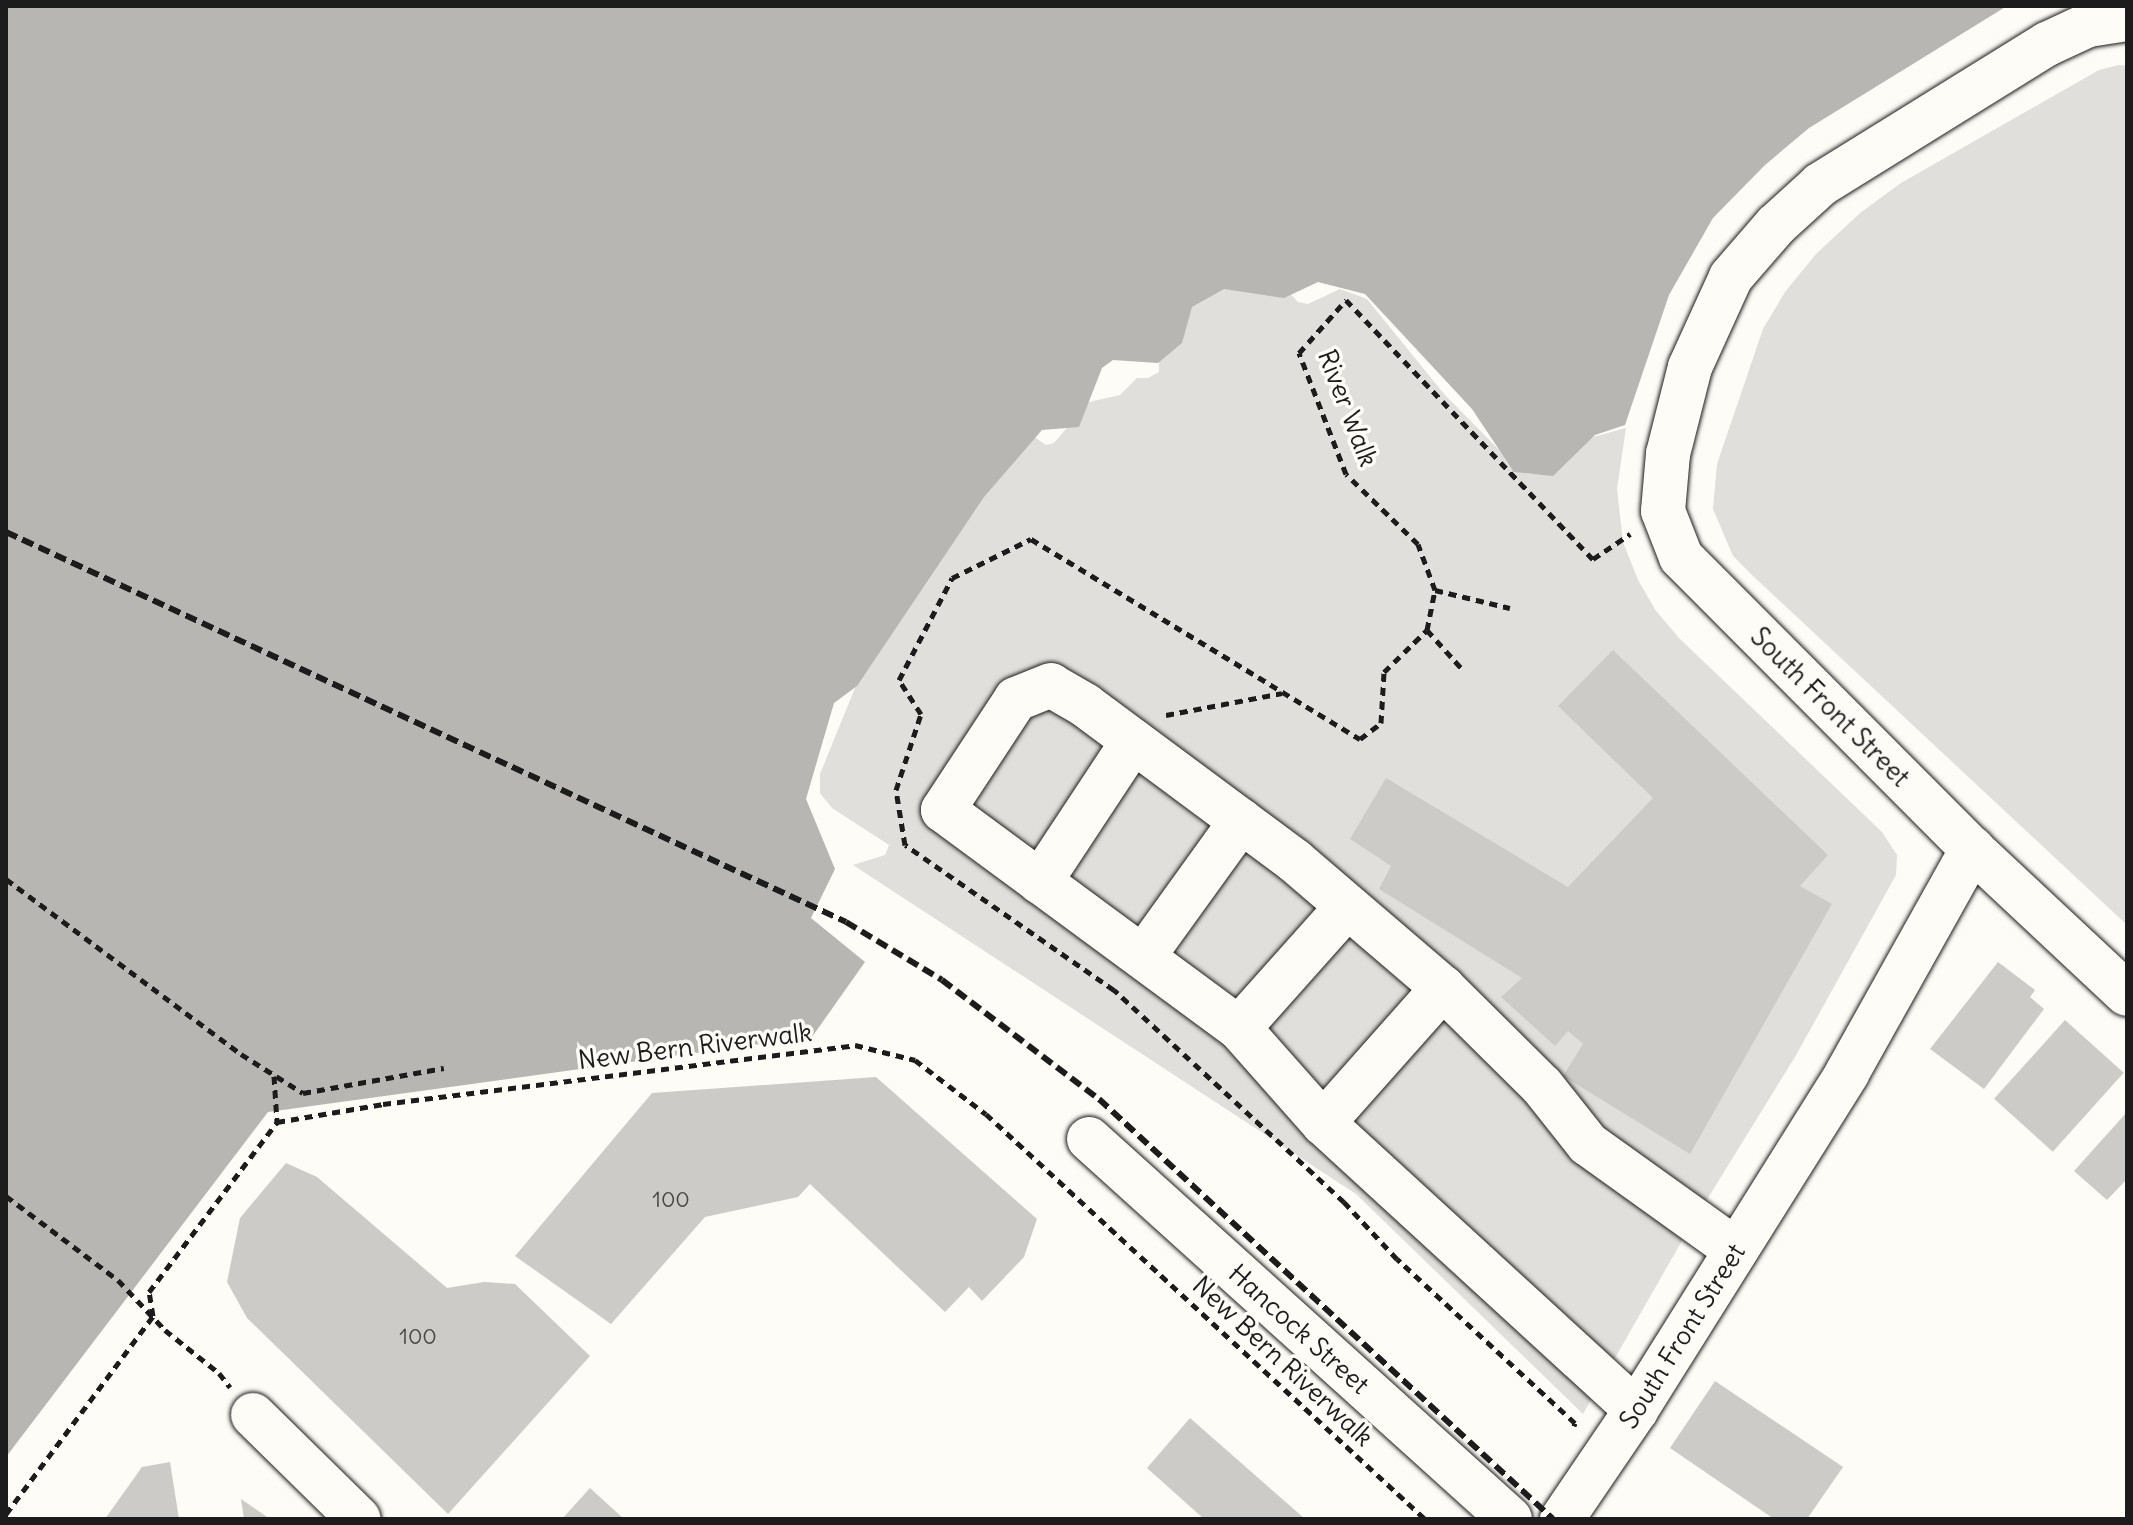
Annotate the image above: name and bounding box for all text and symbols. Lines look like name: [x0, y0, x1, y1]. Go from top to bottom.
street label: River Walk: [1311, 345, 1385, 471]
street label: South Front Street: [1744, 621, 1916, 793]
street label: New Bern Riverwalk: [576, 1016, 814, 1076]
house number: 100: [652, 1187, 690, 1213]
street label: South Front Street: [1613, 1238, 1751, 1434]
street label: Hancock Street: [1222, 1258, 1376, 1400]
street label: New Bern Riverwalk: [1186, 1269, 1380, 1453]
house number: 100: [399, 1324, 437, 1350]

